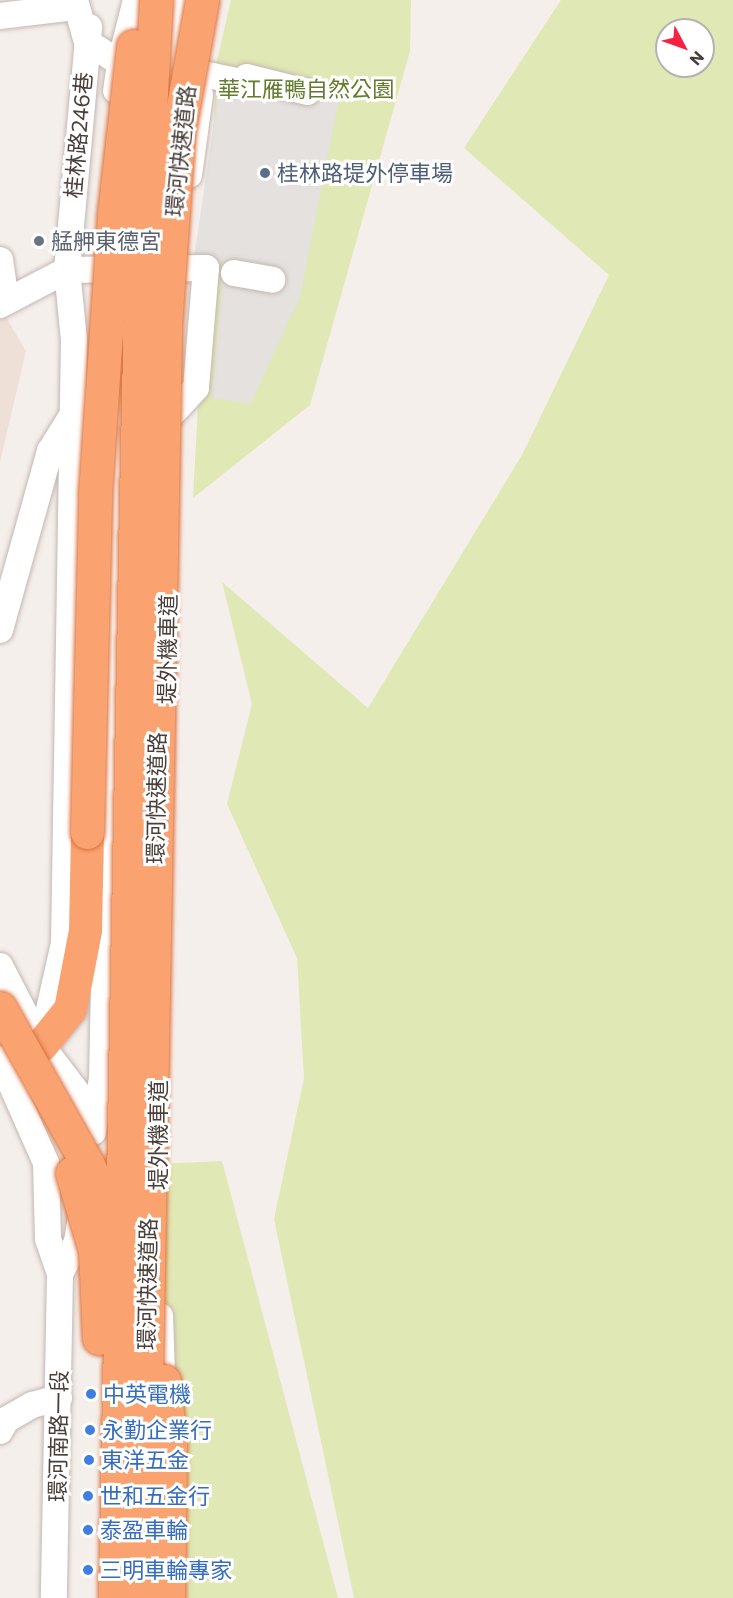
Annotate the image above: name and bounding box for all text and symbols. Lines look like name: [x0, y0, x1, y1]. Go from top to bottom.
north arrow: [655, 18, 715, 78]
text: N: [686, 48, 709, 70]
street label: 桂林路246巷: [59, 71, 97, 199]
park label: 華江雁鴨自然公園: [218, 76, 394, 102]
street label: 環河快速道路: [160, 84, 200, 218]
place label: 桂林路堤外停車場: [277, 160, 453, 186]
marker: 桂林路堤外停車場: [258, 166, 272, 180]
place label: 艋舺東德宮: [51, 228, 161, 254]
marker: 艋舺東德宮: [32, 234, 46, 248]
street label: 堤外機車道: [153, 594, 181, 704]
street label: 環河快速道路: [142, 732, 170, 864]
street label: 堤外機車道: [145, 1080, 171, 1190]
street label: 環河快速道路: [133, 1218, 161, 1350]
street label: 環河南路一段: [44, 1370, 72, 1502]
place label: 中英電機: [103, 1381, 191, 1407]
marker: 中英電機: [84, 1387, 98, 1401]
place label: 永勤企業行: [102, 1417, 212, 1443]
marker: 永勤企業行: [83, 1423, 97, 1437]
place label: 東洋五金: [101, 1447, 189, 1473]
marker: 東洋五金: [82, 1453, 96, 1467]
place label: 世和五金行: [100, 1483, 210, 1509]
marker: 世和五金行: [81, 1489, 95, 1503]
place label: 泰盈車輪: [100, 1517, 188, 1543]
marker: 泰盈車輪: [81, 1523, 95, 1537]
place label: 三明車輪專家: [100, 1557, 232, 1583]
marker: 三明車輪專家: [81, 1563, 95, 1577]

